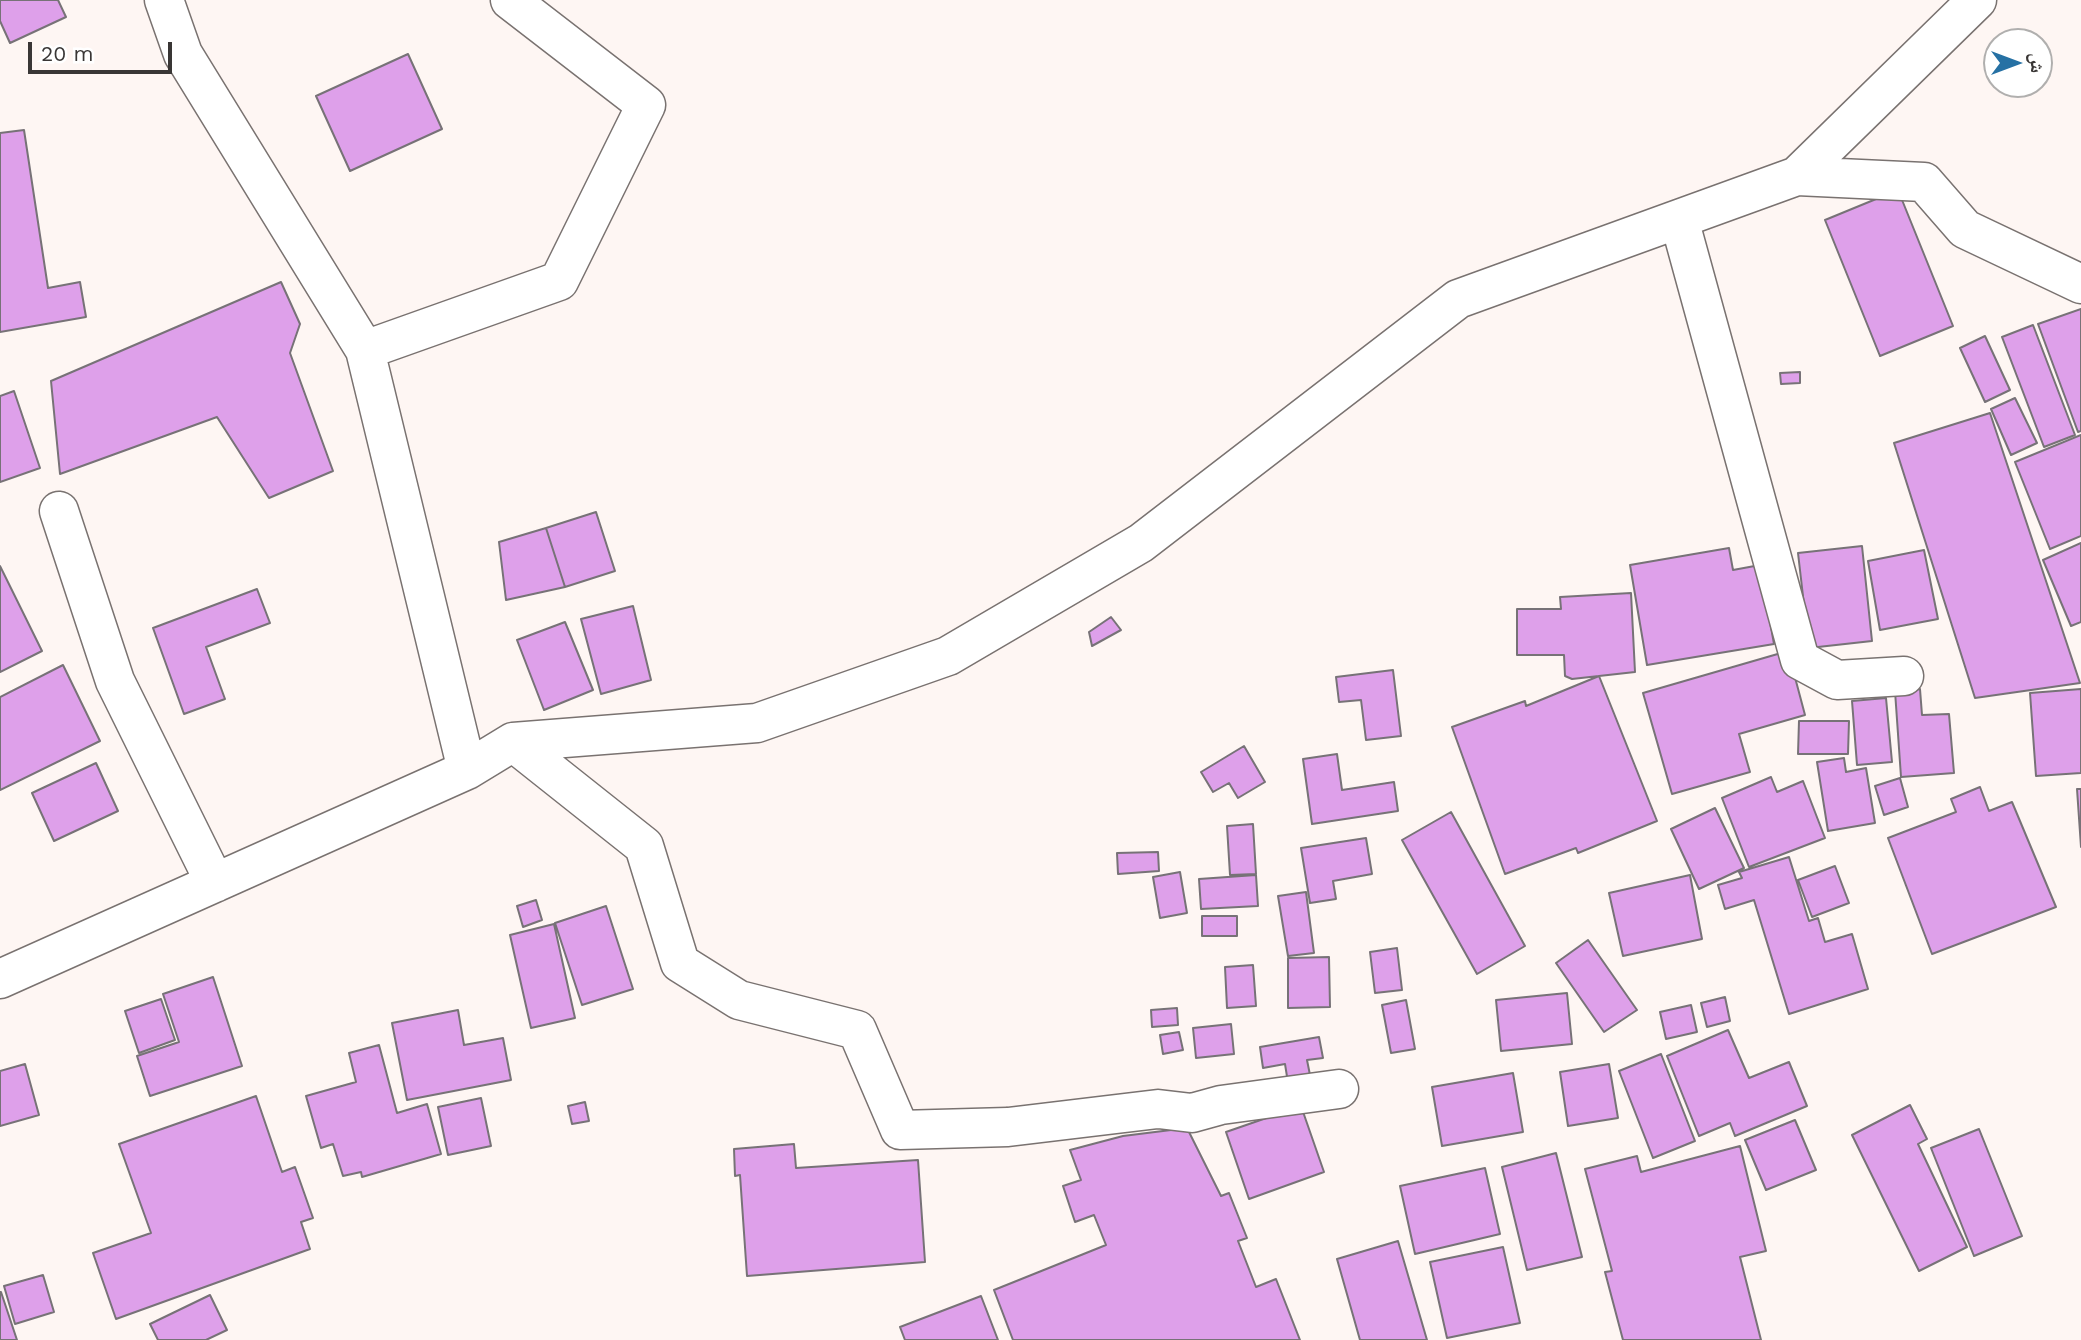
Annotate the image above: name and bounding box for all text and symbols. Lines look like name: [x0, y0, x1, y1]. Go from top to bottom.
scale bar: [32, 28, 175, 72]
north arrow: [1983, 28, 2053, 98]
text: 20 m: [41, 41, 93, 66]
text: ش: [2026, 53, 2049, 73]

